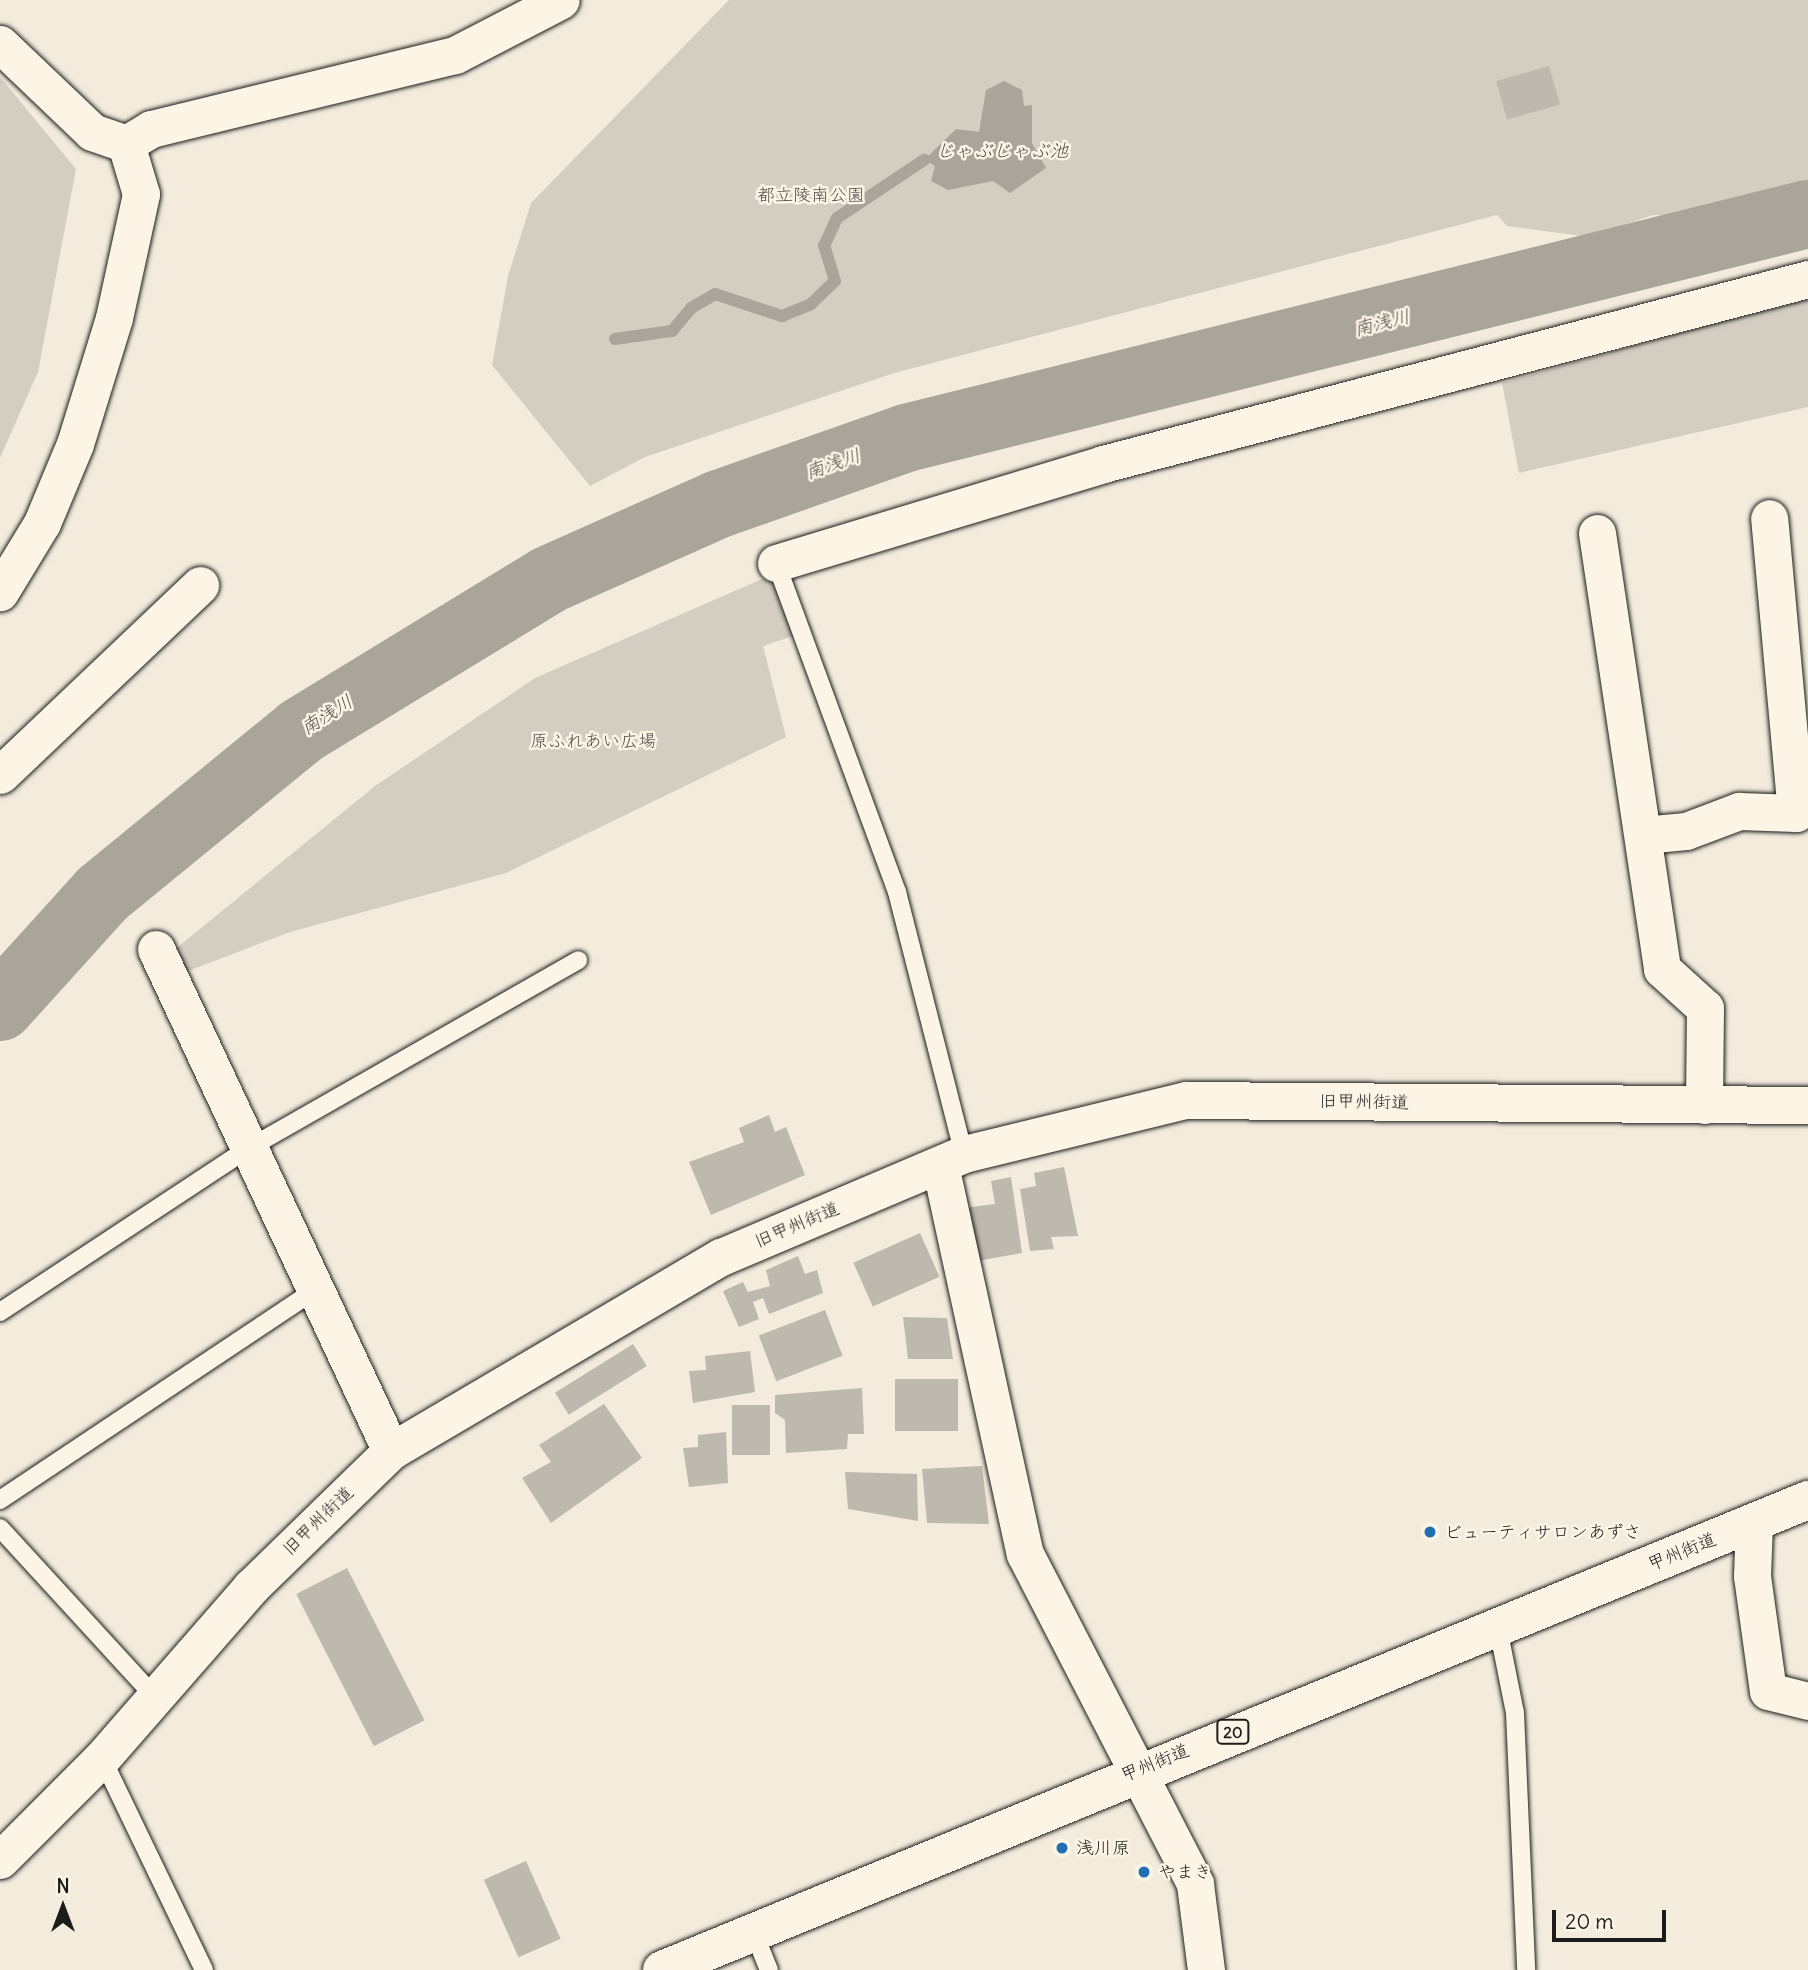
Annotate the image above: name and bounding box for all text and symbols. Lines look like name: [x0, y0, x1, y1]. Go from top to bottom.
water label: じゃぶじゃぶ池: [936, 140, 1068, 162]
park label: 都立陵南公園: [757, 184, 865, 206]
water label: 南浅川: [1352, 305, 1412, 341]
water label: 南浅川: [802, 444, 864, 484]
water label: 南浅川: [297, 690, 357, 740]
park label: 原ふれあい広場: [530, 730, 656, 752]
street label: 旧甲州街道: [1319, 1090, 1409, 1114]
street label: 旧甲州街道: [751, 1197, 843, 1253]
street label: 旧甲州街道: [278, 1482, 358, 1560]
place label: ビューティサロンあずさ: [1444, 1521, 1642, 1543]
marker: ビューティサロンあずさ: [1422, 1524, 1438, 1540]
street label: 甲州街道: [1645, 1529, 1719, 1575]
road number: 20: [1216, 1720, 1250, 1744]
street label: 甲州街道: [1118, 1740, 1192, 1786]
place label: 浅川原: [1076, 1837, 1130, 1859]
marker: 浅川原: [1054, 1840, 1070, 1856]
place label: やまき: [1158, 1861, 1212, 1883]
marker: やまき: [1136, 1864, 1152, 1880]
north arrow: [28, 1872, 98, 1942]
text: N: [56, 1874, 70, 1898]
scale bar: [1556, 1896, 1670, 1940]
text: 20 m: [1565, 1908, 1614, 1935]

